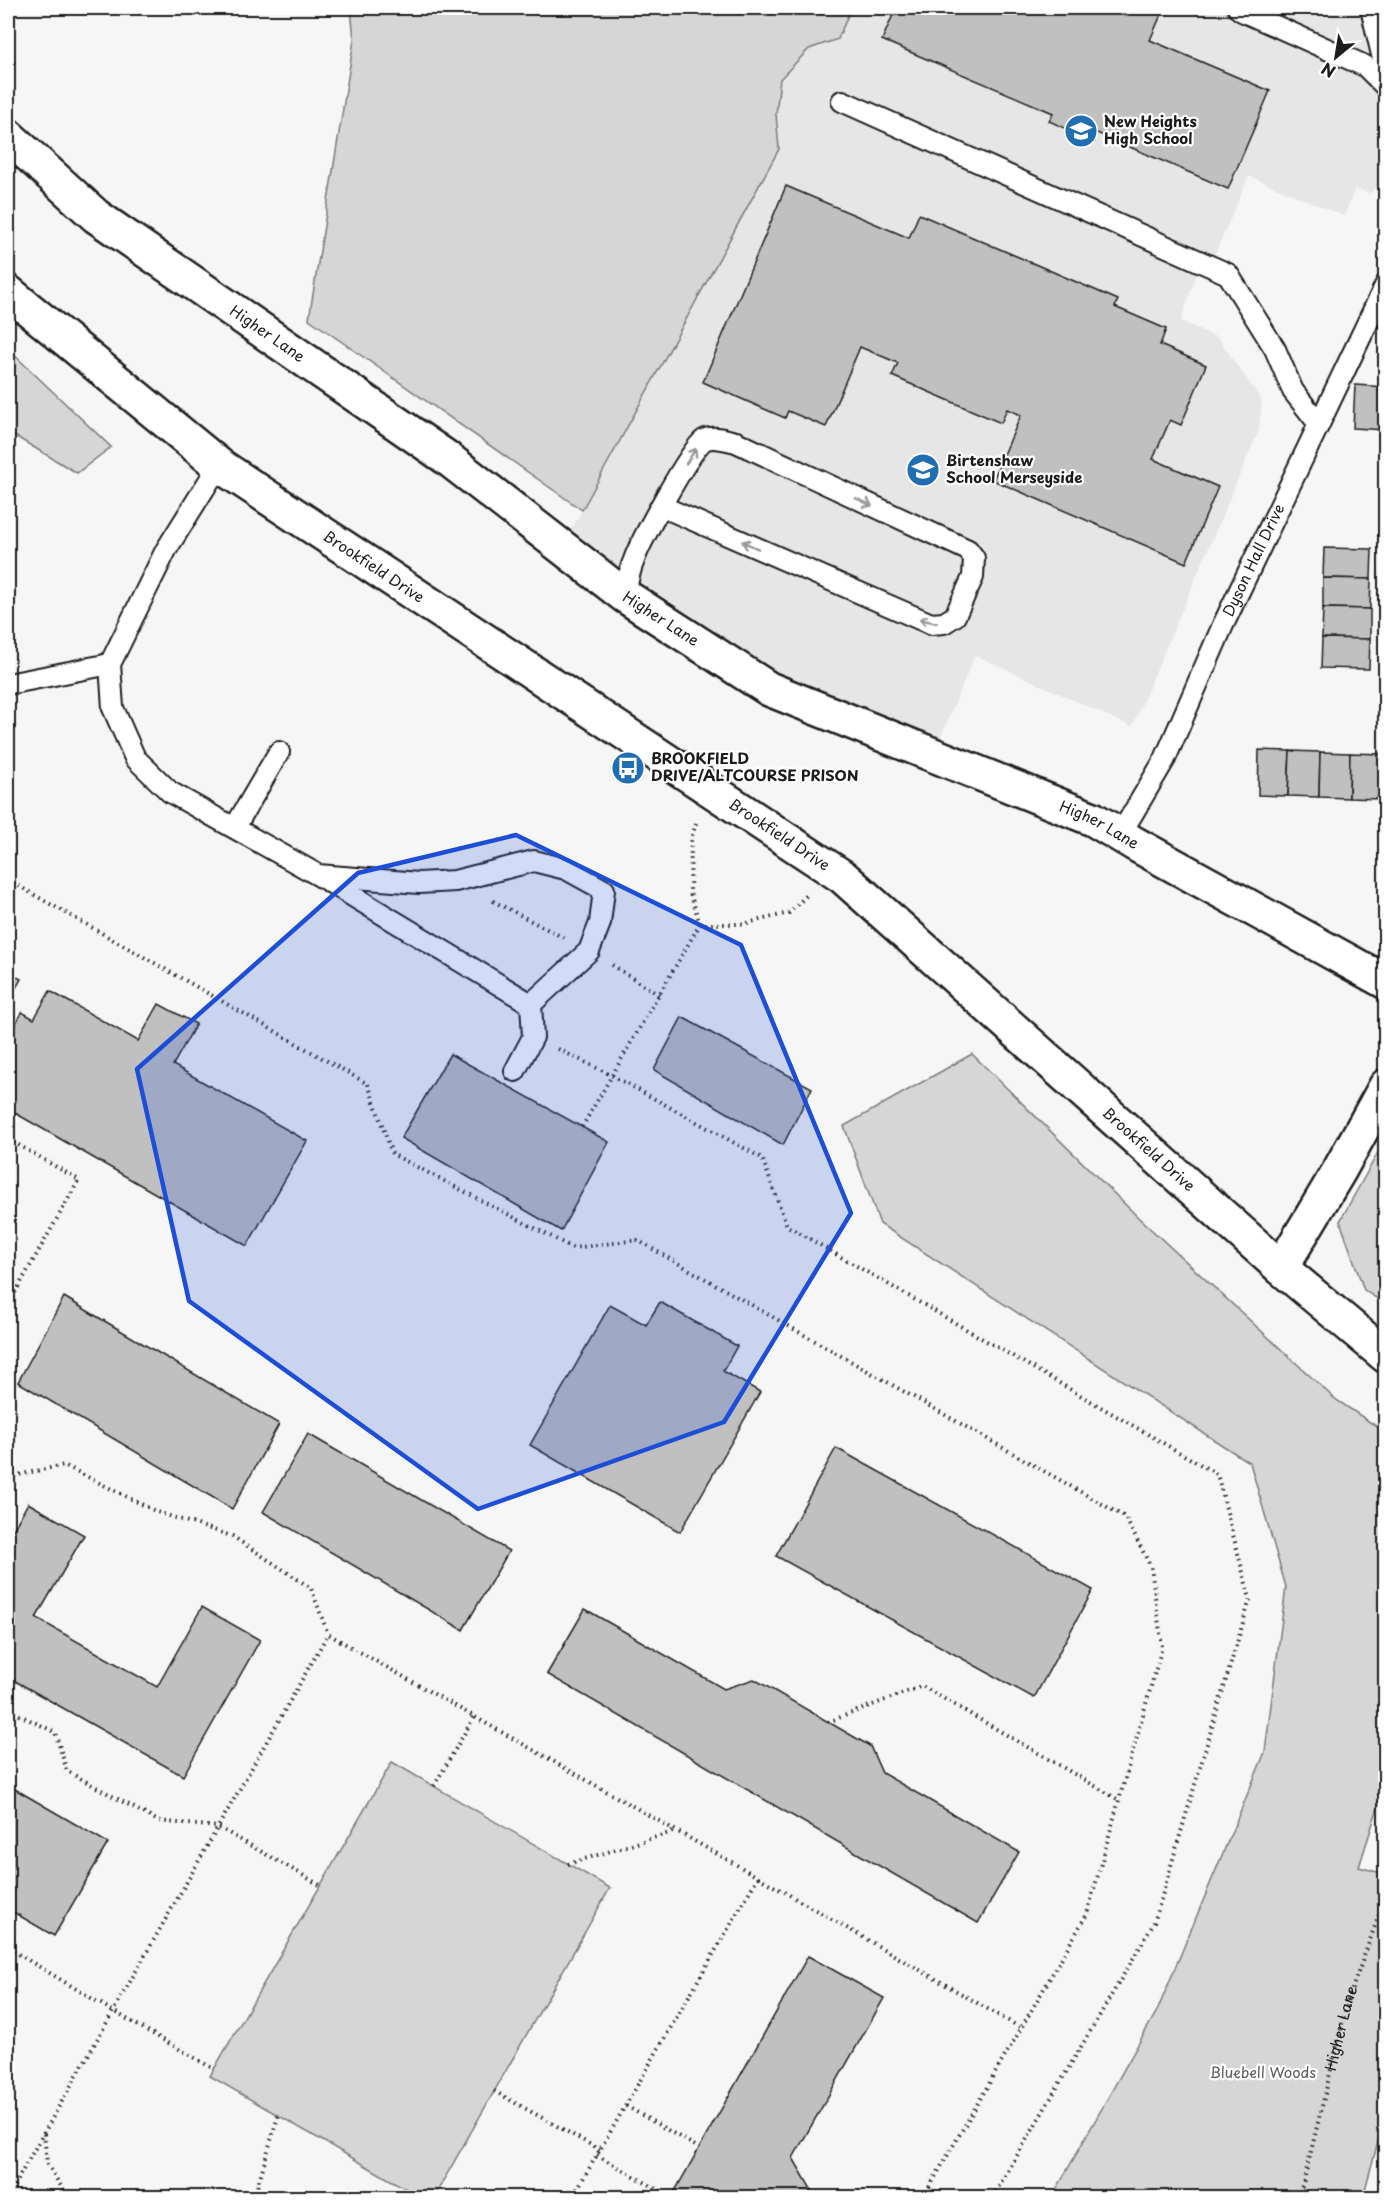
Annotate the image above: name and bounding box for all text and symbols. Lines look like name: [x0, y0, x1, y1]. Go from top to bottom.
north arrow: [1306, 27, 1366, 87]
text: N: [1317, 57, 1339, 84]
place label: New Heights High School: [1104, 109, 1197, 149]
school or university icon: New Heights High School: [1063, 113, 1099, 149]
street label: Higher Lane: [226, 299, 311, 367]
one-way arrow: [685, 448, 697, 465]
place label: Birtenshaw School Merseyside: [946, 448, 1082, 488]
school or university icon: Birtenshaw School Merseyside: [905, 452, 941, 488]
one-way arrow: [855, 496, 873, 508]
street label: Dyson Hall Drive: [1216, 499, 1289, 620]
street label: Brookfield Drive: [319, 524, 430, 608]
one-way arrow: [741, 539, 759, 550]
street label: Higher Lane: [619, 585, 704, 651]
one-way arrow: [919, 615, 938, 626]
place label: BROOKFIELD DRIVE/ALTCOURSE PRISON: [651, 746, 859, 786]
bus stop icon: BROOKFIELD DRIVE/ALTCOURSE PRISON: [610, 750, 646, 786]
street label: Brookfield Drive: [725, 792, 835, 875]
street label: Higher Lane: [1056, 794, 1144, 854]
street label: Brookfield Drive: [1098, 1101, 1201, 1196]
street label: Higher Lane: [1318, 1982, 1362, 2073]
park label: Bluebell Woods: [1210, 2060, 1316, 2083]

